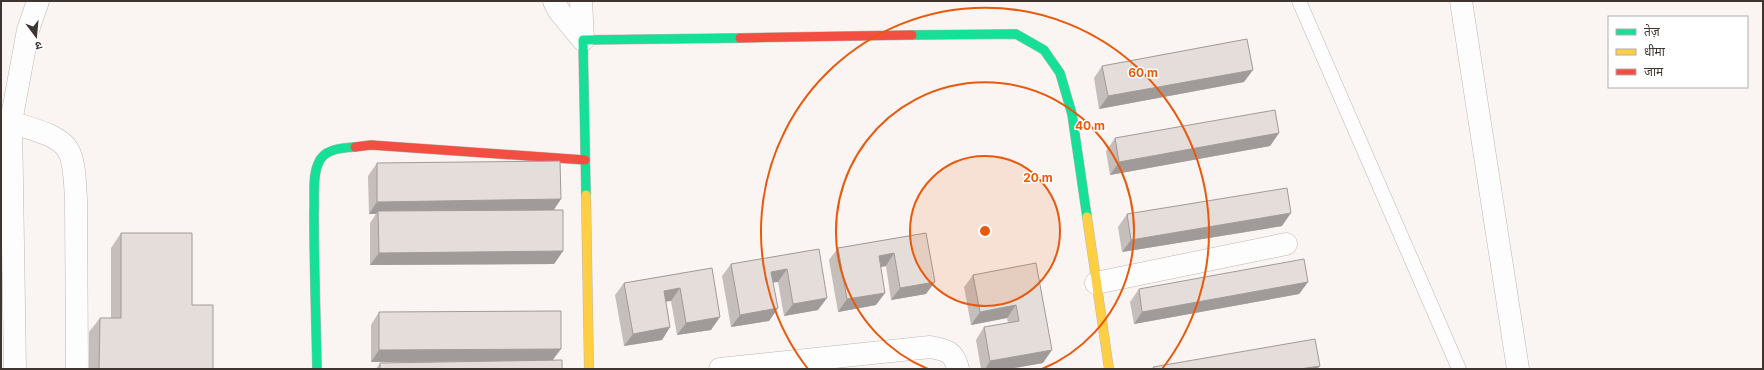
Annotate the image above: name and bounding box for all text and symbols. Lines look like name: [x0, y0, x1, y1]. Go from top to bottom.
north arrow: [16, 16, 56, 56]
legend: [1608, 16, 1748, 88]
text: तेज़: [1644, 24, 1661, 39]
text: उ: [33, 38, 44, 53]
text: धीमा: [1644, 44, 1666, 59]
text: जाम: [1644, 64, 1664, 79]
text: 60 m: [1128, 65, 1158, 80]
text: 40 m: [1075, 118, 1105, 133]
text: 20 m: [1023, 170, 1053, 185]
centre of rings: [978, 224, 992, 238]

